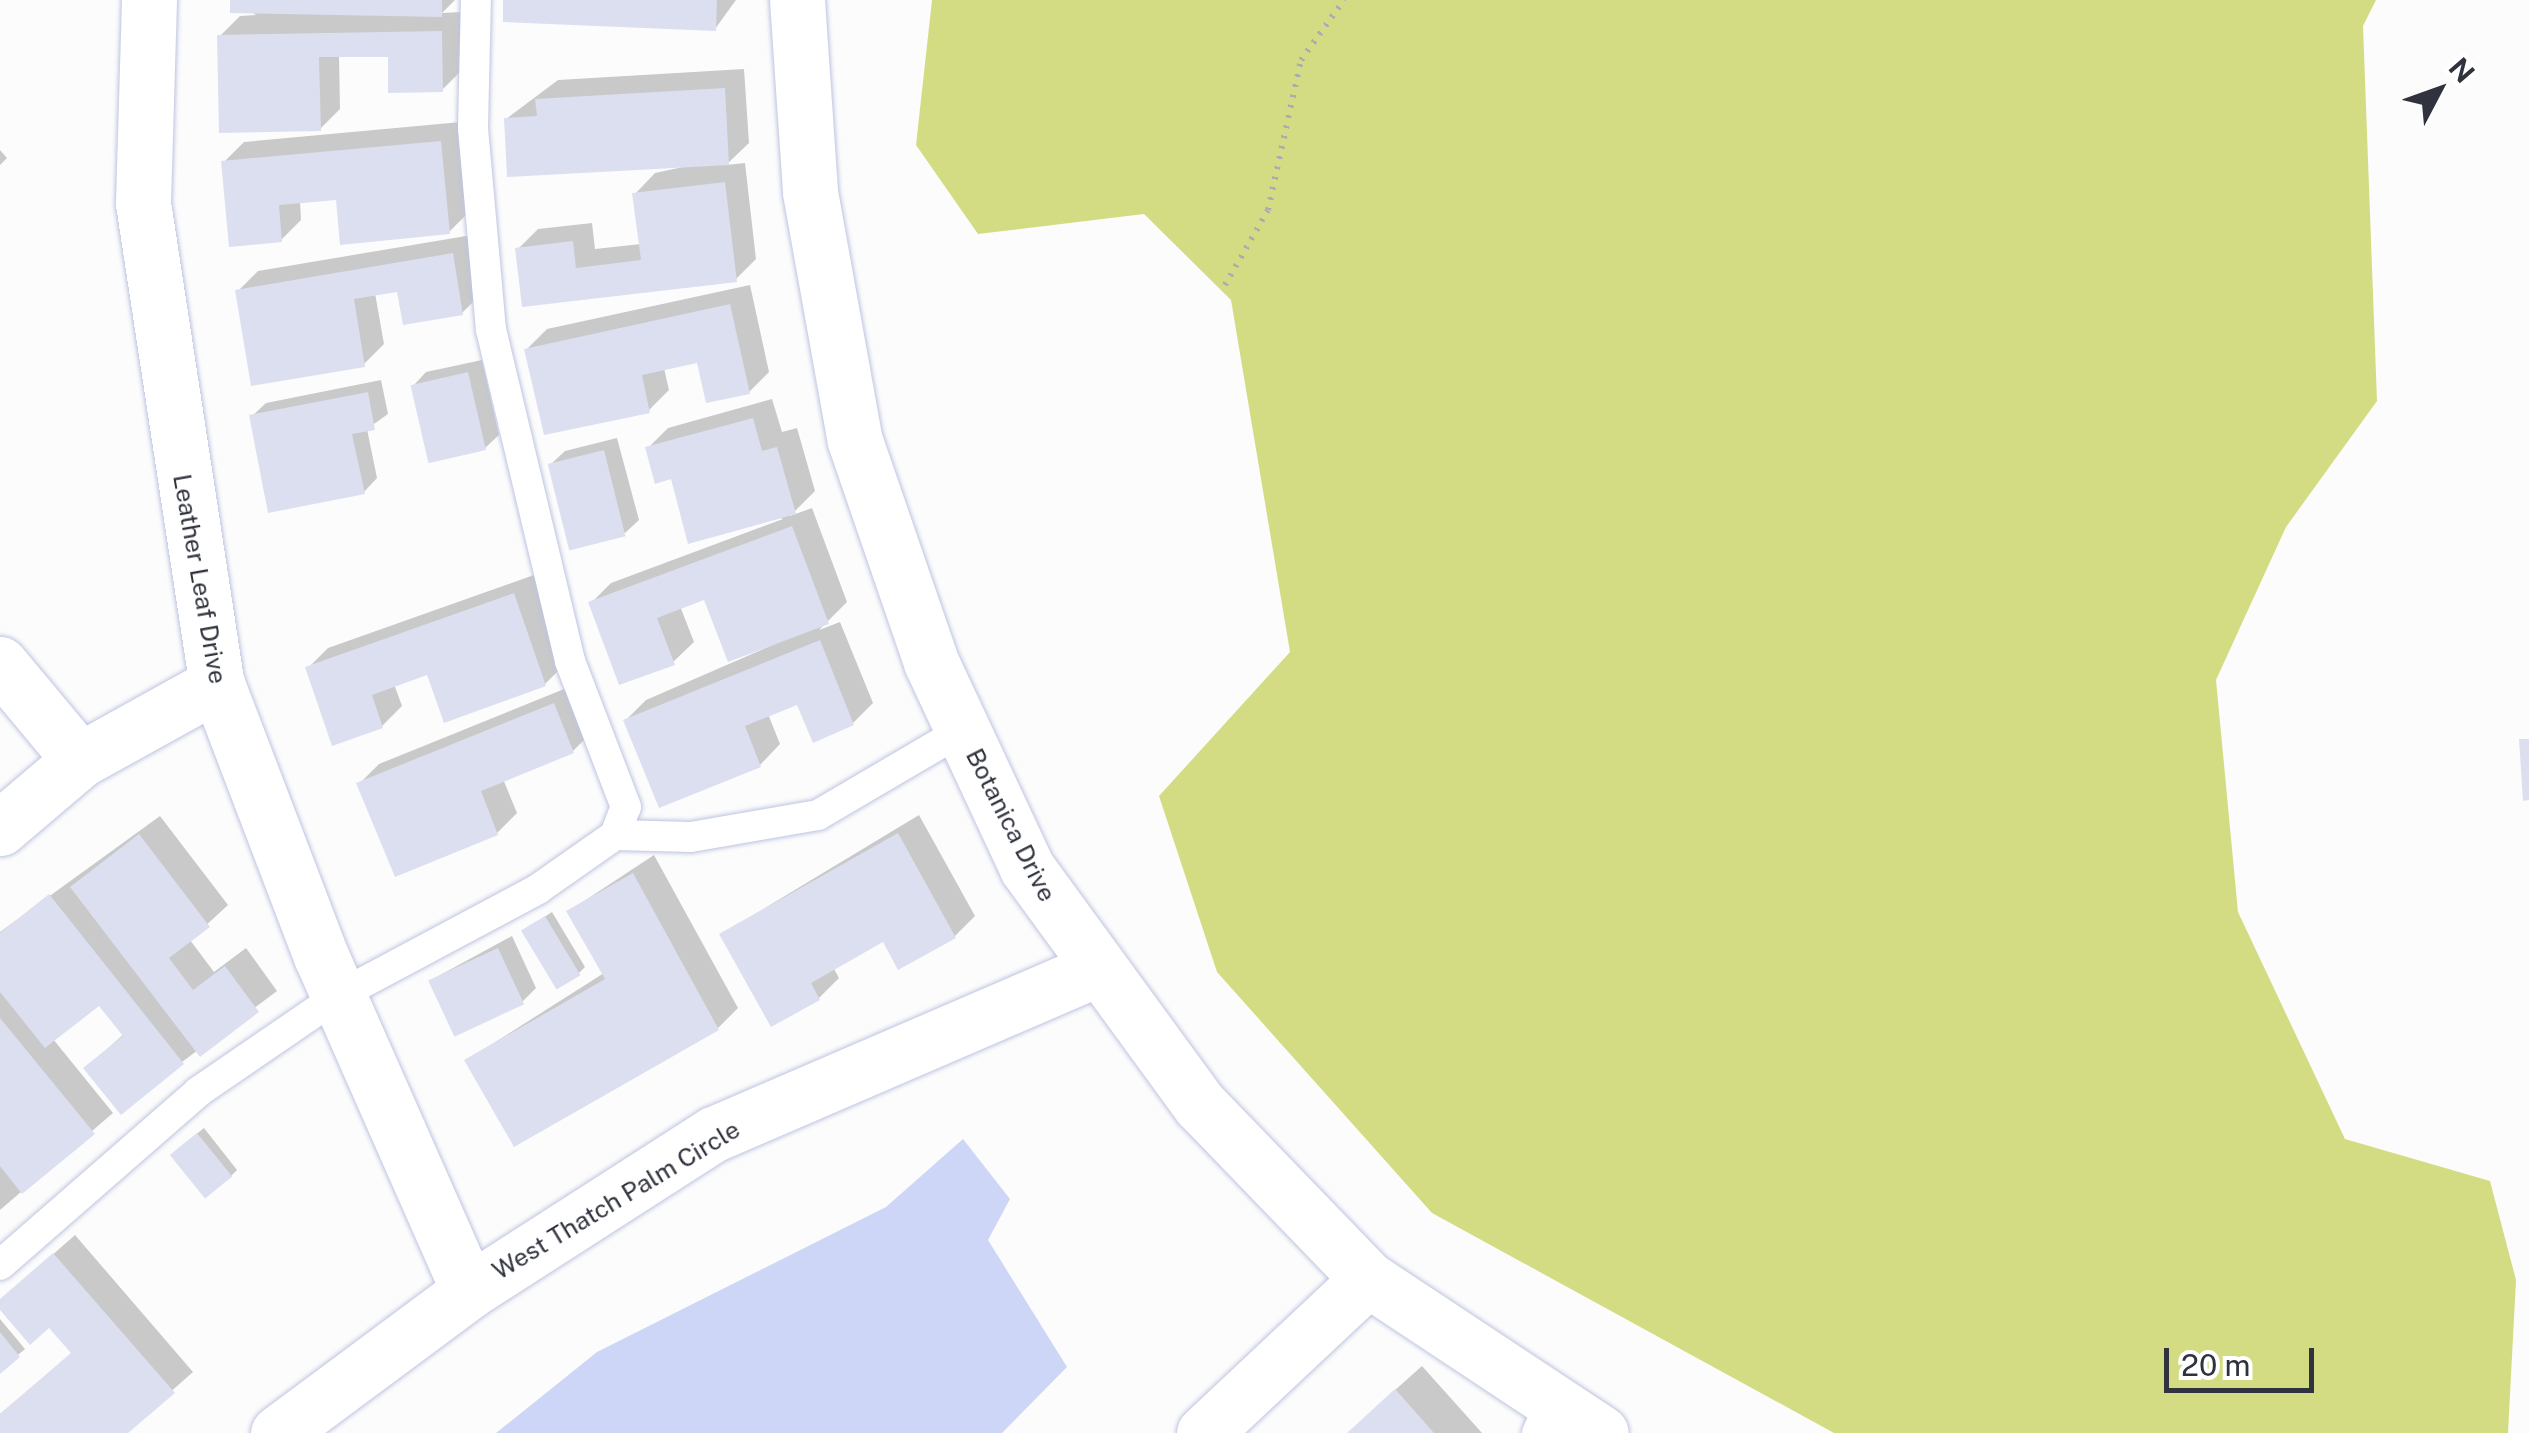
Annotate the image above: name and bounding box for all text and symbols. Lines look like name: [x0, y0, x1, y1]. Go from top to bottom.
north arrow: [2389, 40, 2489, 140]
text: N: [2442, 51, 2482, 89]
street label: Leather Leaf Drive: [167, 472, 233, 686]
street label: Botanica Drive: [960, 744, 1062, 906]
street label: West Thatch Palm Circle: [487, 1114, 745, 1286]
scale bar: [2169, 1328, 2319, 1390]
text: 20 m: [2181, 1347, 2250, 1383]

